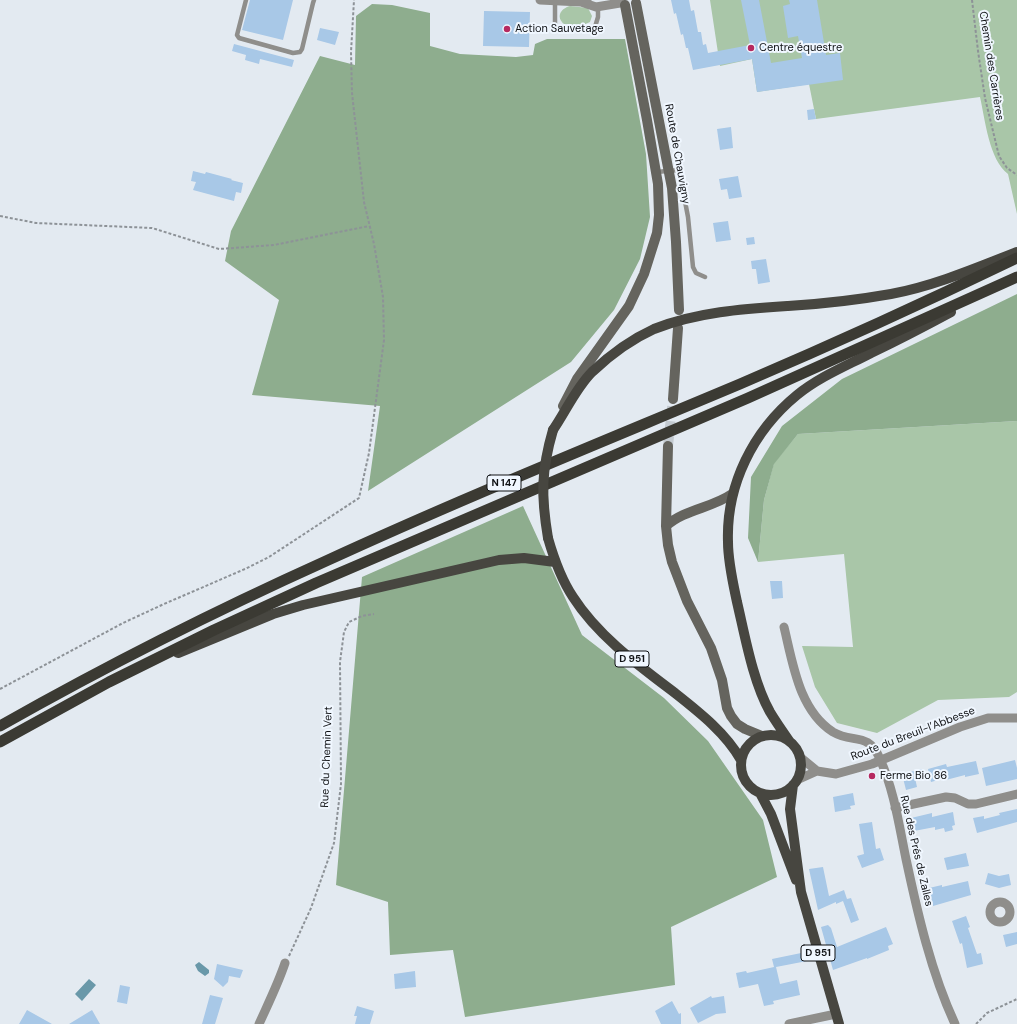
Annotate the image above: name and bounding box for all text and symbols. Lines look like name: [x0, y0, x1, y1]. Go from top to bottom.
street label: Chemin des Carrières: [976, 11, 1006, 121]
place label: Action Sauvetage: [515, 22, 604, 36]
marker: Action Sauvetage: [502, 24, 512, 34]
place label: Centre équestre: [759, 41, 842, 55]
marker: Centre équestre: [746, 43, 756, 53]
street label: Route de Chauvigny: [662, 103, 692, 205]
road number: N 147: [487, 475, 521, 491]
road number: D 951: [615, 651, 649, 667]
street label: Route du Breuil-l’Abbesse: [849, 704, 977, 764]
street label: Rue du Chemin Vert: [319, 706, 335, 808]
place label: Ferme Bio 86: [880, 769, 947, 783]
marker: Ferme Bio 86: [867, 771, 877, 781]
street label: Rue des Prés de Zalles: [897, 794, 935, 908]
road number: D 951: [801, 945, 835, 961]

